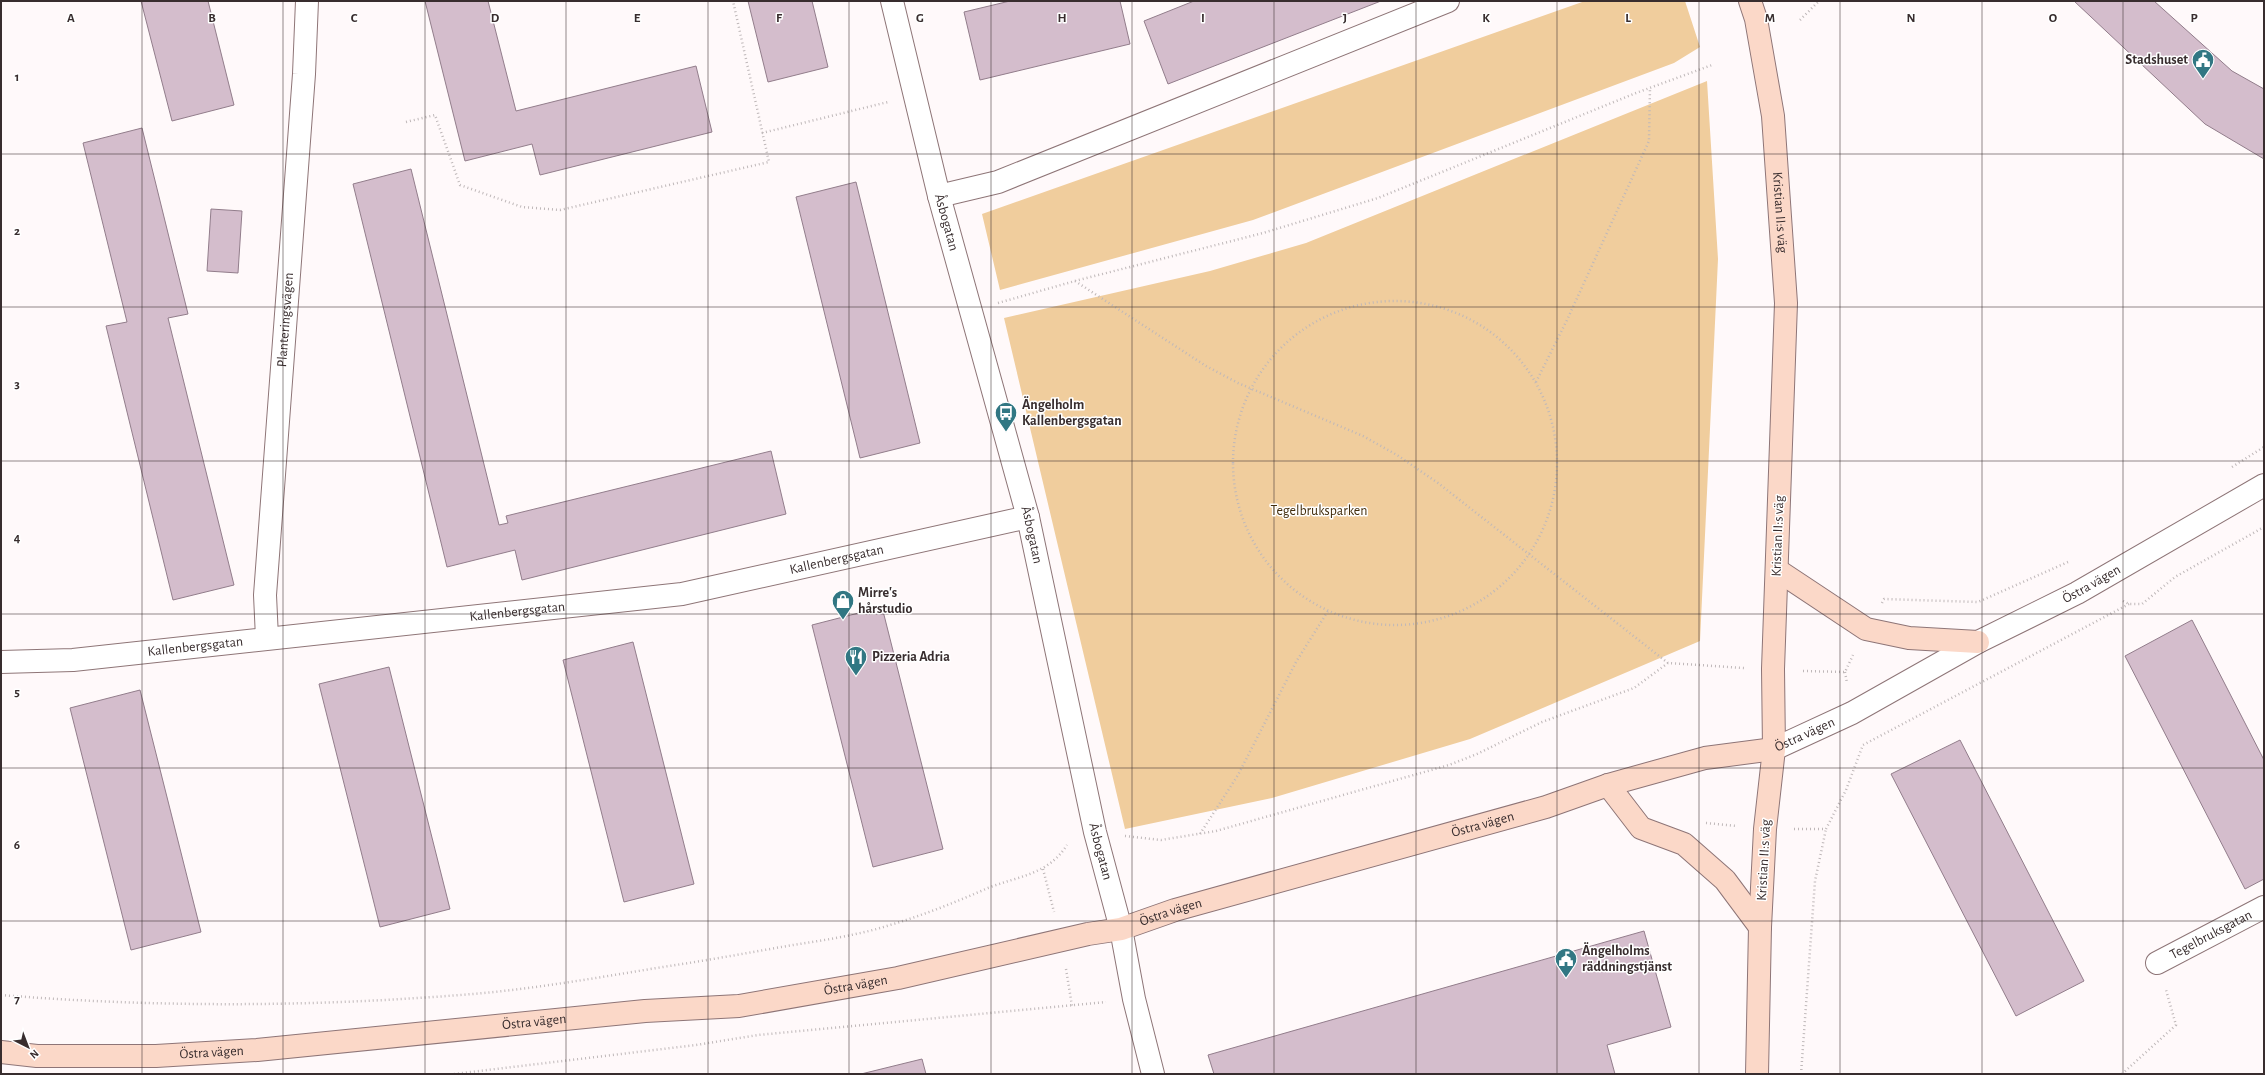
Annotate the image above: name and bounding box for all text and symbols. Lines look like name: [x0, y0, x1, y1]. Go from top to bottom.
text: A: [67, 12, 75, 25]
text: B: [208, 12, 216, 25]
text: C: [351, 12, 358, 25]
text: D: [491, 12, 500, 25]
text: E: [634, 12, 641, 25]
text: F: [776, 12, 783, 25]
text: G: [916, 12, 924, 25]
text: H: [1057, 12, 1067, 25]
text: I: [1201, 12, 1205, 25]
text: J: [1343, 12, 1347, 25]
text: K: [1482, 12, 1490, 25]
text: L: [1625, 12, 1631, 25]
text: M: [1765, 12, 1775, 25]
text: N: [1906, 12, 1916, 25]
text: O: [2049, 12, 2058, 25]
text: P: [2190, 12, 2198, 25]
public building icon: Stadshuset: [2190, 47, 2216, 80]
place label: Stadshuset: [2125, 53, 2188, 67]
text: 1: [15, 71, 19, 84]
street label: Kristian II:s väg: [1770, 171, 1790, 254]
street label: Åsbogatan: [932, 192, 961, 252]
text: 2: [14, 225, 20, 238]
street label: Planteringsvägen: [275, 272, 296, 368]
text: 3: [14, 378, 20, 391]
place label: Ängelholm Kallenbergsgatan: [1022, 396, 1122, 428]
bus stop icon: Ängelholm Kallenbergsgatan: [993, 400, 1019, 433]
street label: Kristian II:s väg: [1770, 495, 1786, 577]
street label: Åsbogatan: [1018, 504, 1045, 565]
park label: Tegelbruksparken: [1270, 504, 1368, 518]
text: 4: [14, 532, 21, 545]
street label: Kallenbergsgatan: [788, 542, 885, 577]
street label: Östra vägen: [2059, 562, 2123, 606]
place label: Mirre's hårstudio: [858, 586, 912, 616]
shop icon: Mirre's hårstudio: [830, 588, 856, 621]
street label: Kallenbergsgatan: [469, 600, 566, 624]
street label: Kallenbergsgatan: [147, 635, 244, 659]
restaurant icon: Pizzeria Adria: [843, 644, 869, 677]
place label: Pizzeria Adria: [872, 650, 950, 664]
text: 5: [14, 686, 20, 699]
street label: Östra vägen: [1771, 715, 1837, 755]
street label: Östra vägen: [1449, 809, 1516, 840]
street label: Kristian II:s väg: [1755, 819, 1773, 901]
street label: Åsbogatan: [1086, 821, 1115, 882]
text: 6: [14, 839, 20, 852]
street label: Östra vägen: [1137, 896, 1203, 929]
street label: Tegelbruksgatan: [2168, 908, 2254, 962]
place label: Ängelholms räddningstjänst: [1582, 942, 1672, 974]
public building icon: Ängelholms räddningstjänst: [1553, 946, 1579, 979]
street label: Östra vägen: [822, 973, 889, 998]
text: 7: [14, 993, 20, 1006]
street label: Östra vägen: [501, 1012, 567, 1032]
north arrow: [8, 1027, 48, 1067]
street label: Östra vägen: [179, 1044, 244, 1062]
text: N: [28, 1047, 41, 1061]

